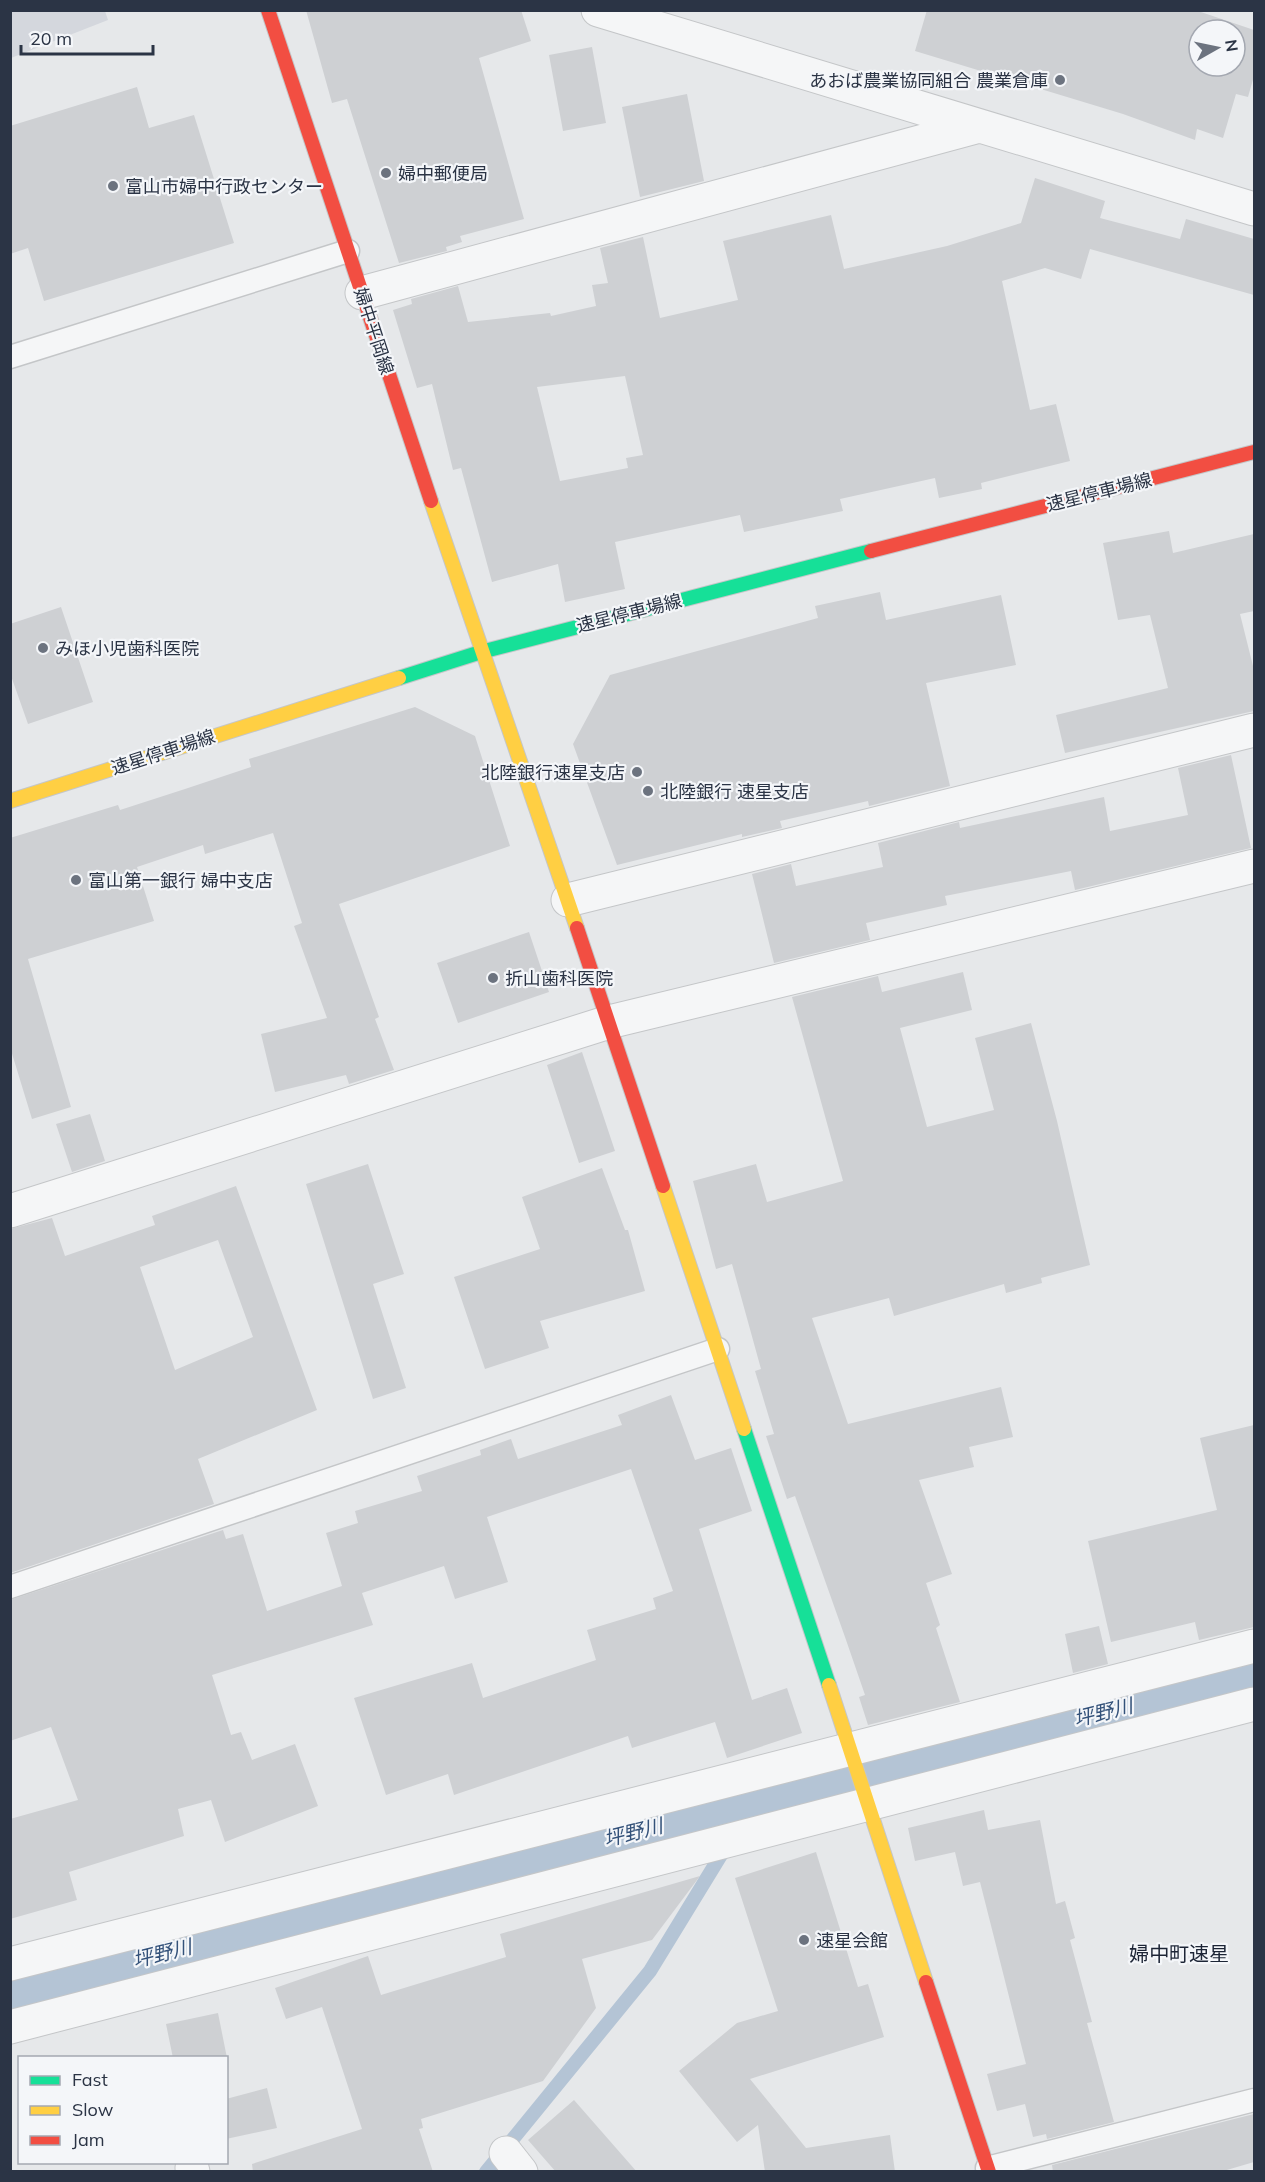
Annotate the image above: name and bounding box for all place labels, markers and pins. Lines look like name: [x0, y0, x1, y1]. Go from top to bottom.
place label: あおば農業協同組合 農業倉庫: [809, 69, 1048, 92]
marker: あおば農業協同組合 農業倉庫: [1053, 73, 1067, 87]
place label: 婦中郵便局: [398, 162, 488, 185]
marker: 婦中郵便局: [379, 166, 393, 180]
place label: 富山市婦中行政センター: [125, 175, 323, 198]
marker: 富山市婦中行政センター: [106, 179, 120, 193]
place label: みほ小児歯科医院: [55, 637, 199, 660]
marker: みほ小児歯科医院: [36, 641, 50, 655]
place label: 北陸銀行速星支店: [481, 761, 625, 784]
marker: 北陸銀行速星支店: [630, 765, 644, 779]
place label: 北陸銀行 速星支店: [660, 780, 809, 803]
marker: 北陸銀行 速星支店: [641, 784, 655, 798]
place label: 富山第一銀行 婦中支店: [88, 869, 273, 892]
marker: 富山第一銀行 婦中支店: [69, 873, 83, 887]
place label: 折山歯科医院: [505, 967, 613, 990]
marker: 折山歯科医院: [486, 971, 500, 985]
place label: 速星会館: [816, 1929, 888, 1952]
marker: 速星会館: [797, 1933, 811, 1947]

